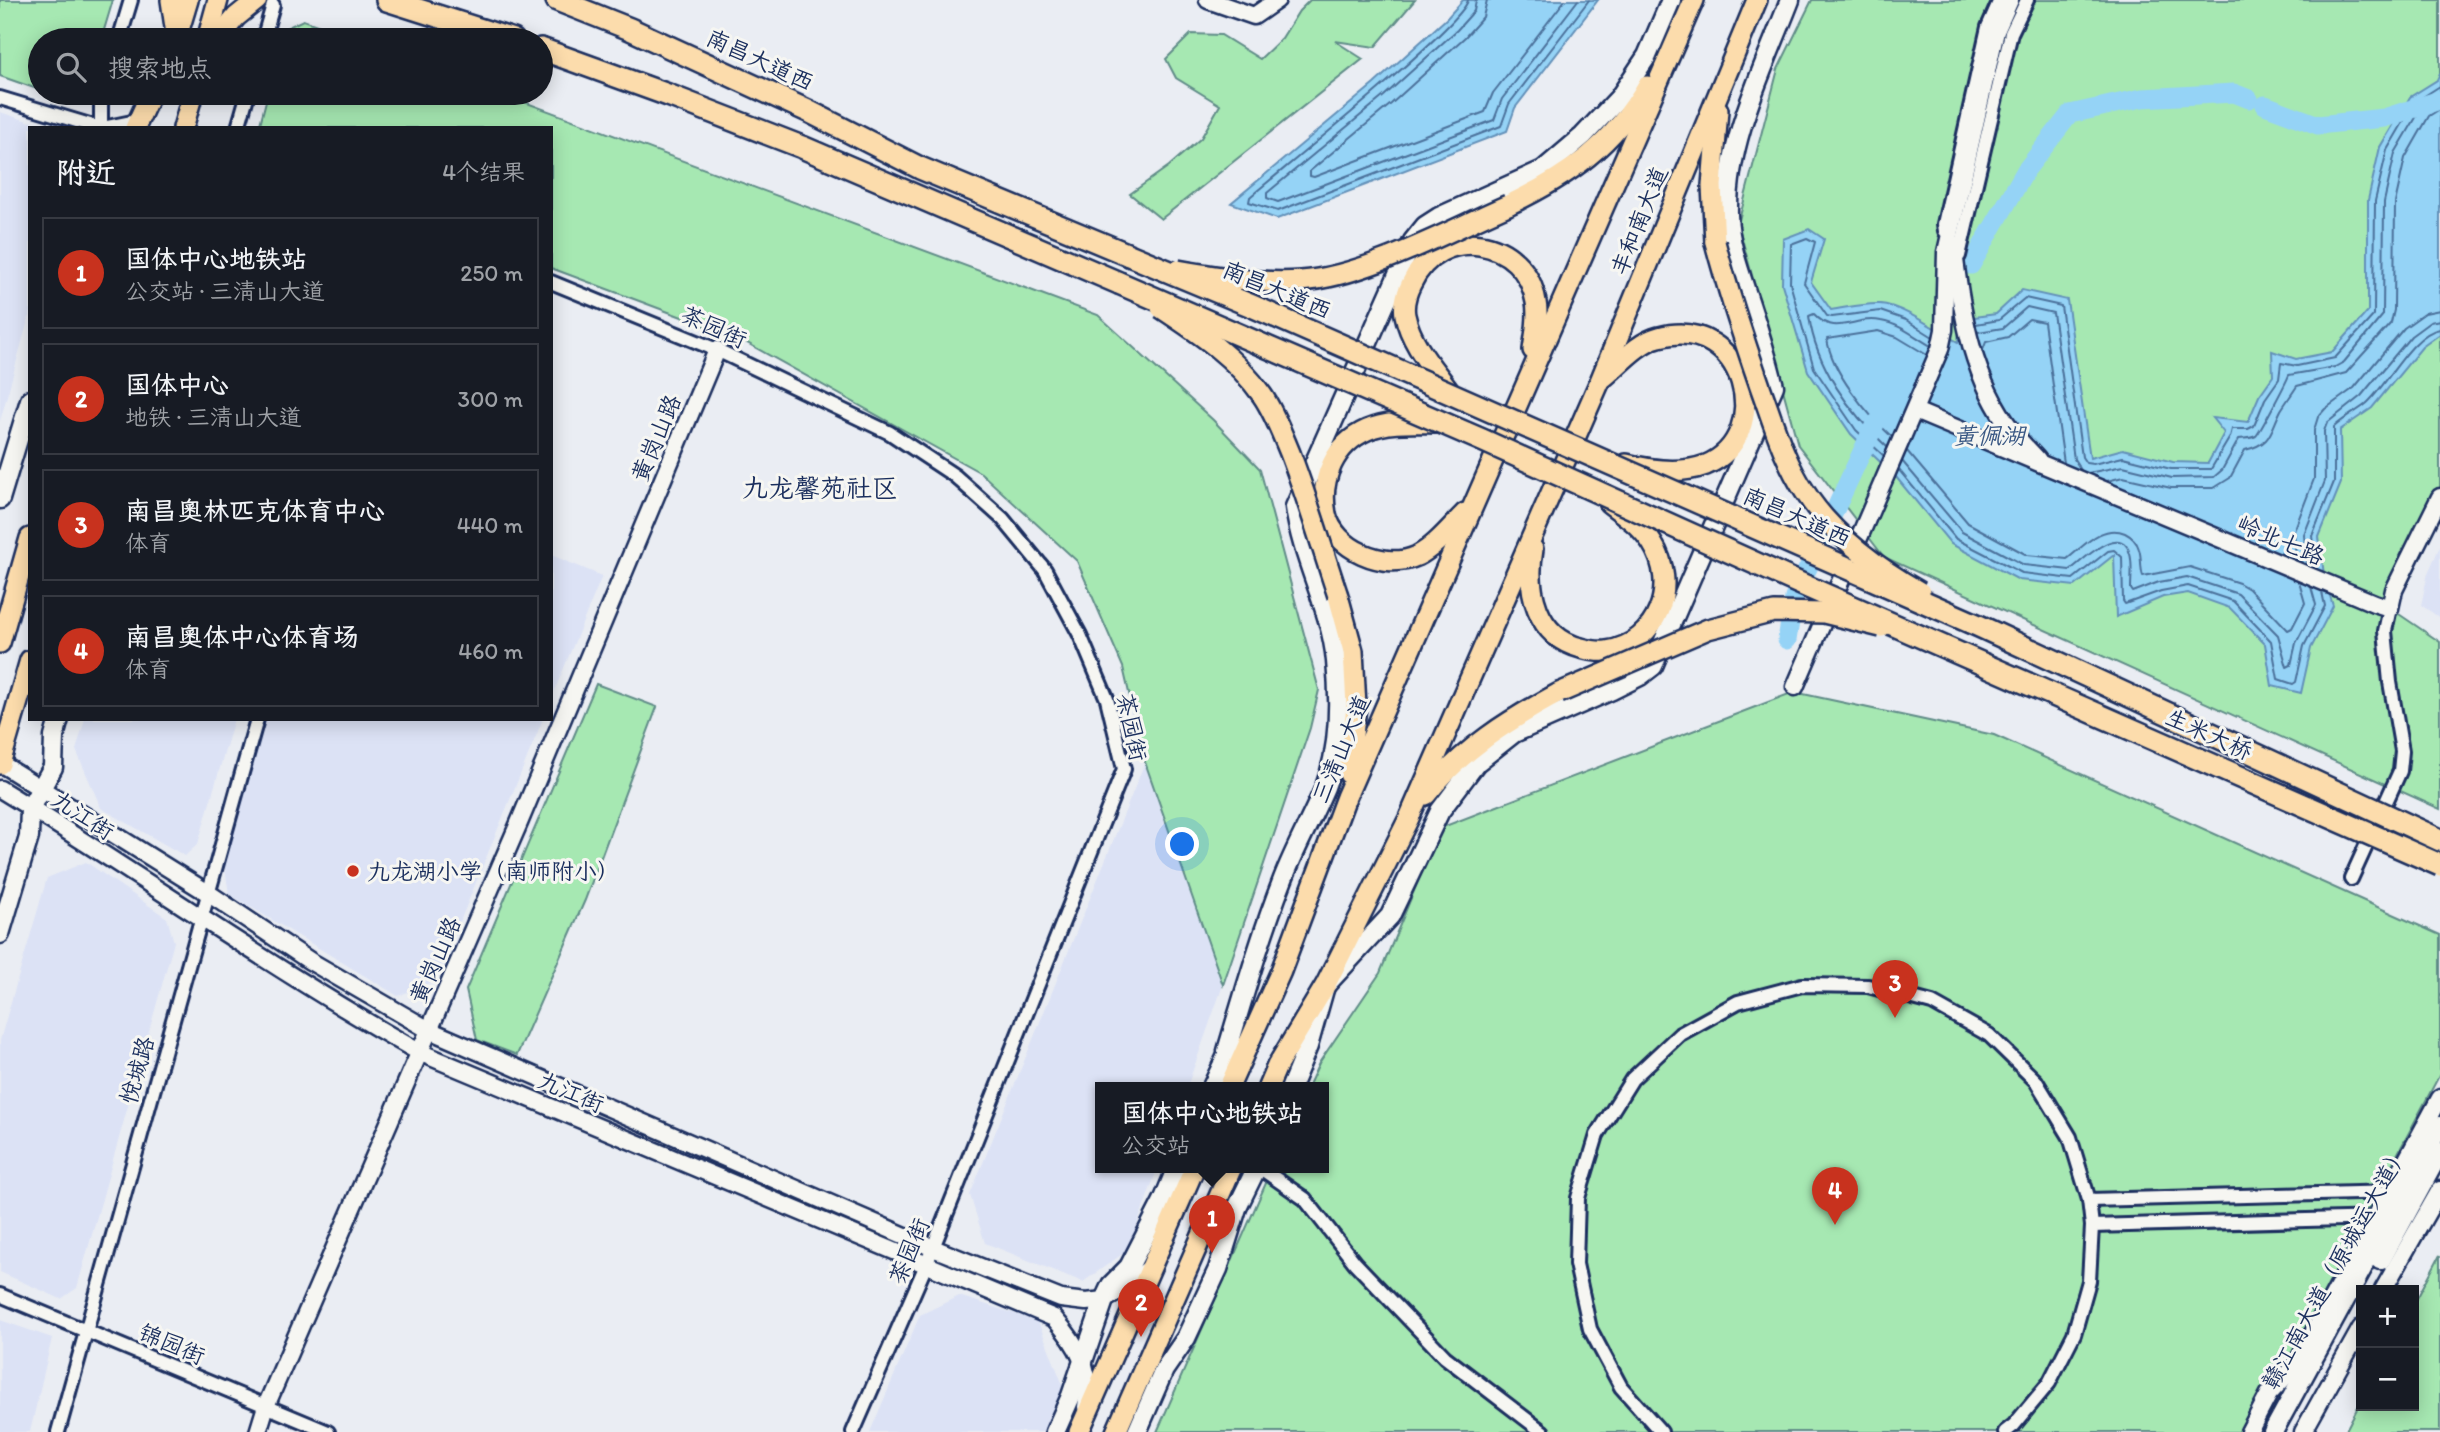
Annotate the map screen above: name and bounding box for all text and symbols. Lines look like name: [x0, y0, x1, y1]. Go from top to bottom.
street label: 南昌大道西: [702, 23, 818, 97]
search box: [28, 28, 553, 105]
icon: search: [52, 48, 90, 86]
text: 搜索地点: [108, 52, 212, 84]
text: 附近: [56, 154, 116, 191]
text: 4个结果: [442, 158, 525, 186]
street label: 丰和南大道: [1604, 162, 1674, 280]
text: 国体中心地铁站: [125, 243, 307, 275]
street label: 南昌大道西: [1219, 255, 1335, 325]
text: 1: [76, 259, 86, 287]
text: 250 m: [460, 259, 523, 287]
text: 公交站 · 三清山大道: [125, 277, 325, 305]
street label: 茶园街: [677, 300, 751, 354]
text: 国体中心: [125, 369, 229, 401]
text: 2: [75, 385, 87, 413]
text: 300 m: [458, 385, 523, 413]
street label: 黄岗山路: [625, 390, 687, 486]
text: 地铁 · 三清山大道: [125, 403, 302, 431]
water label: 黄佩湖: [1953, 421, 2028, 450]
district label: 九龙馨苑社区: [742, 472, 898, 504]
street label: 南昌大道西: [1739, 481, 1855, 553]
text: 南昌奥林匹克体育中心: [125, 495, 385, 527]
street label: 岭北七路: [2233, 509, 2329, 571]
text: 3: [75, 511, 87, 539]
text: 440 m: [457, 511, 523, 539]
text: 体育: [125, 529, 171, 557]
text: 南昌奥体中心体育场: [125, 621, 359, 653]
text: 4: [74, 637, 88, 665]
text: 460 m: [458, 637, 523, 665]
text: 体育: [125, 655, 171, 683]
street label: 茶园街: [1111, 690, 1153, 764]
street label: 三清山大道: [1306, 691, 1376, 807]
street label: 生米大桥: [2161, 703, 2257, 765]
street label: 九江街: [46, 784, 120, 846]
your location: [1165, 827, 1199, 861]
place label: 九龙湖小学（南师附小）: [367, 857, 620, 885]
marker: 九龙湖小学（南师附小）: [345, 863, 361, 879]
street label: 黄岗山路: [404, 912, 466, 1008]
pin: 3: [1872, 960, 1918, 1018]
street label: 悦城路: [114, 1033, 160, 1107]
street label: 九江街: [534, 1066, 608, 1118]
popup: [1095, 1082, 1329, 1173]
text: 国体中心地铁站: [1121, 1097, 1303, 1129]
text: 公交站: [1121, 1131, 1190, 1159]
street label: 赣江南大道（原城运大道）: [2256, 1140, 2414, 1394]
pin: 4: [1812, 1167, 1858, 1225]
pin: 1: [1189, 1195, 1235, 1253]
street label: 茶园街: [883, 1214, 935, 1288]
pin: 2: [1118, 1279, 1164, 1337]
map controls: [2356, 1285, 2419, 1411]
button: +: [2356, 1285, 2419, 1348]
street label: 锦园街: [135, 1318, 209, 1370]
button: −: [2356, 1348, 2419, 1411]

